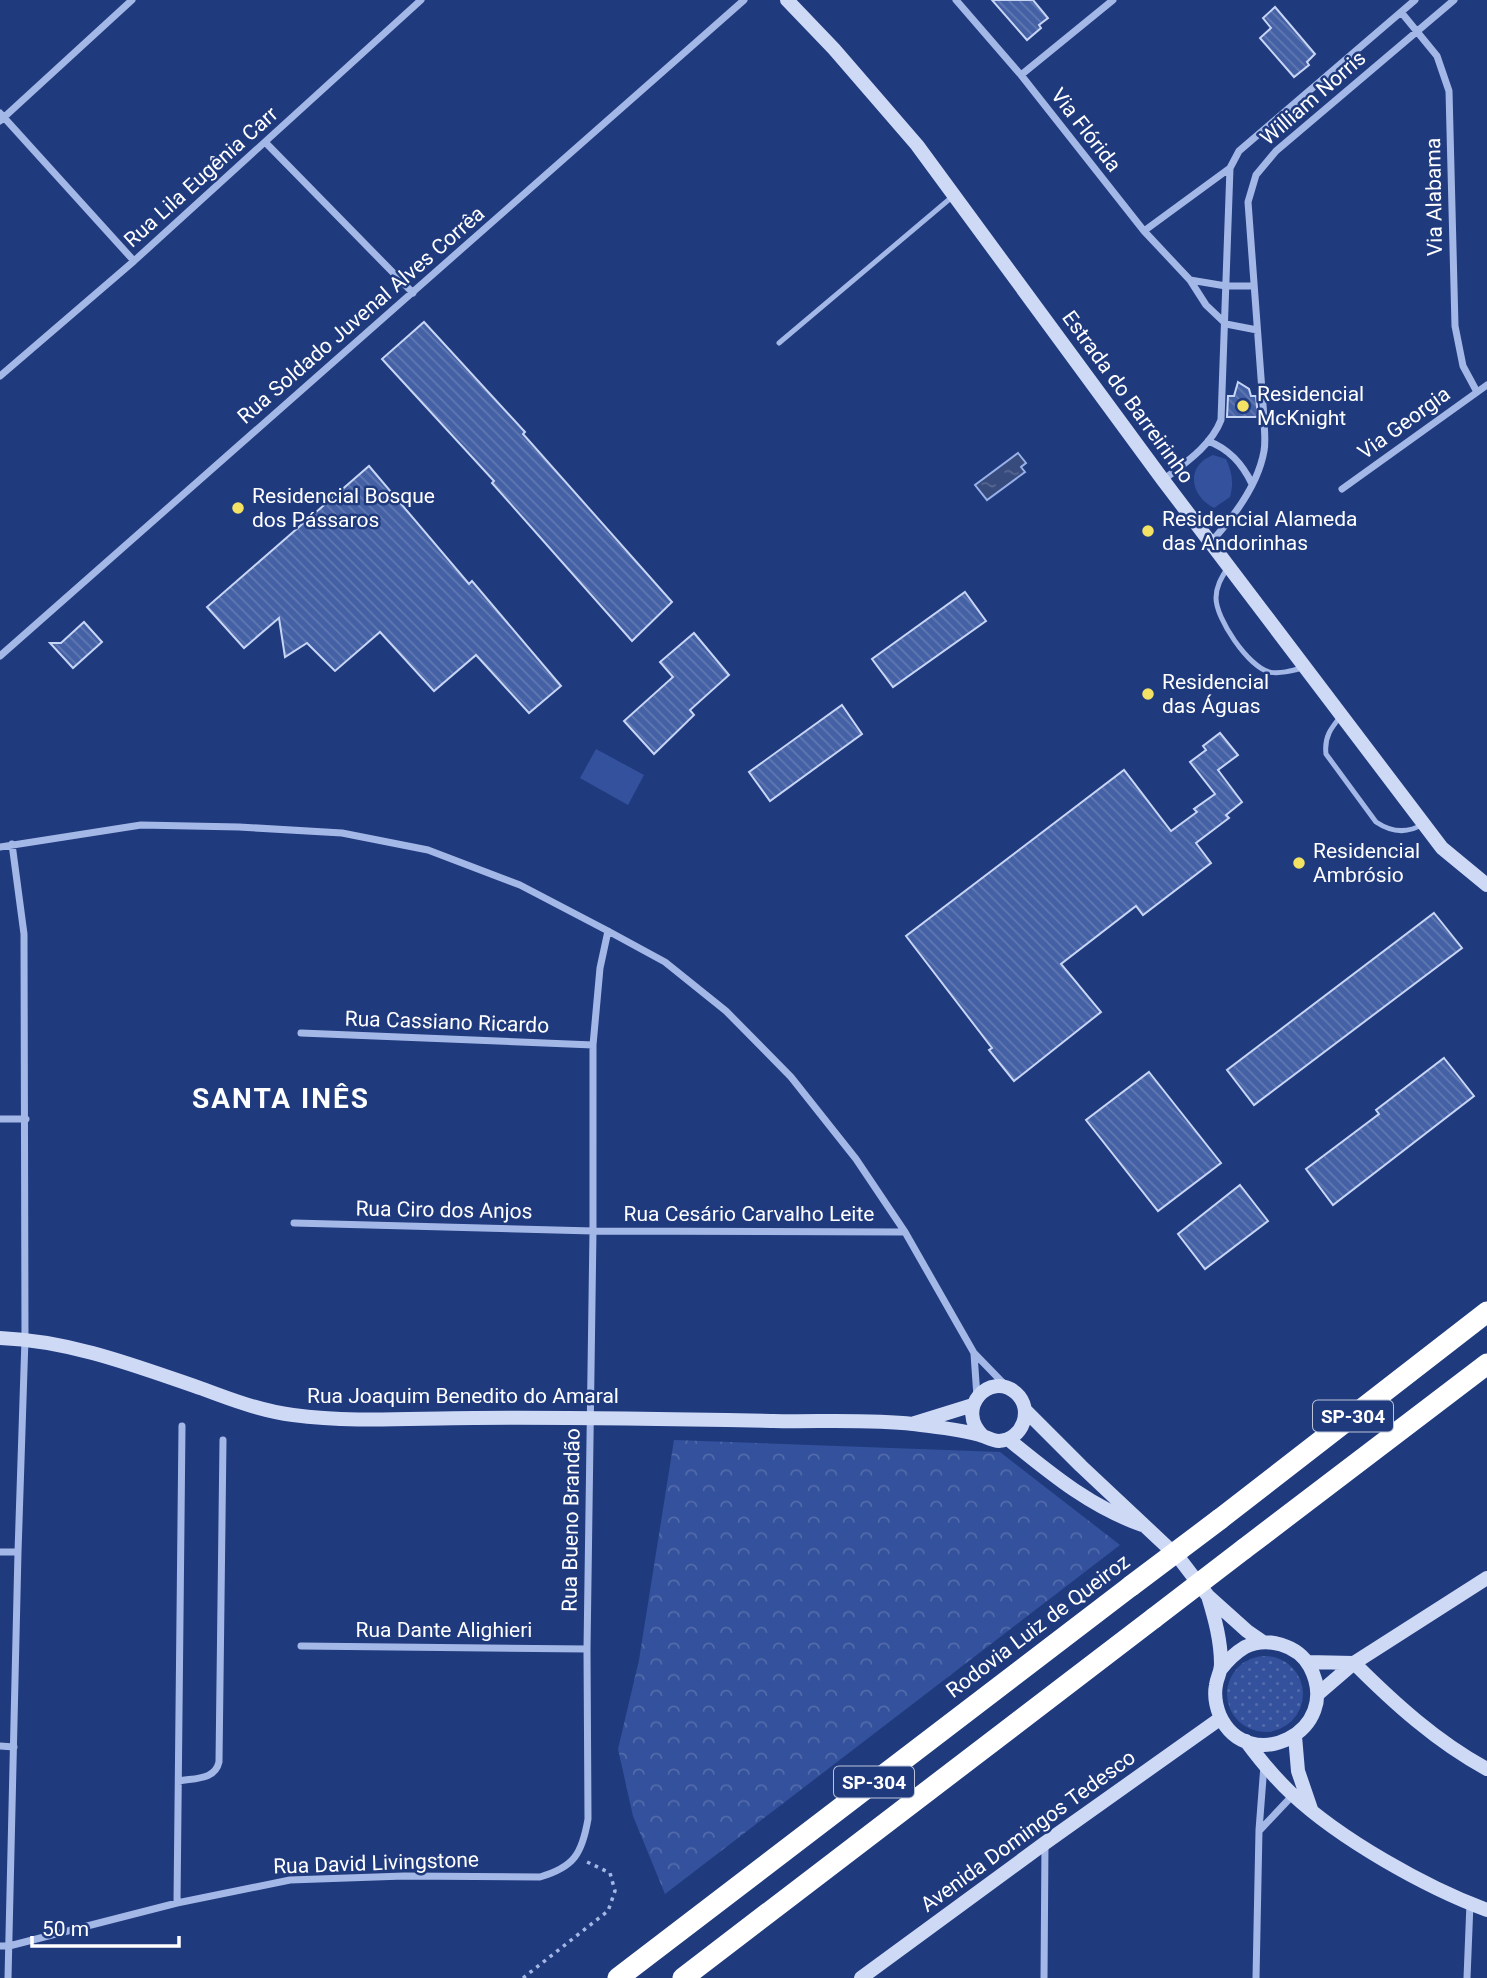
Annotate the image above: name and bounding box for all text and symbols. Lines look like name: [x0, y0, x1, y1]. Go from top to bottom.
street label: William Norris: [1256, 46, 1370, 150]
street label: Via Flórida: [1046, 83, 1126, 177]
street label: Rua Lila Eugênia Carr: [119, 102, 283, 252]
street label: Via Alabama: [1421, 138, 1447, 256]
street label: Rua Soldado Juvenal Alves Corrêa: [233, 201, 489, 429]
street label: Estrada do Barreirinho: [1057, 306, 1199, 488]
place label: Residencial McKnight: [1257, 382, 1364, 430]
street label: Via Georgia: [1353, 382, 1455, 464]
marker: Residencial McKnight: [1235, 398, 1251, 414]
place label: Residencial Bosque dos Pássaros: [252, 484, 435, 532]
marker: Residencial Bosque dos Pássaros: [230, 500, 246, 516]
place label: Residencial Alameda das Andorinhas: [1162, 507, 1357, 555]
marker: Residencial Alameda das Andorinhas: [1140, 523, 1156, 539]
place label: Residencial das Águas: [1162, 670, 1269, 718]
marker: Residencial das Águas: [1140, 686, 1156, 702]
place label: Residencial Ambrósio: [1313, 839, 1420, 887]
marker: Residencial Ambrósio: [1291, 855, 1307, 871]
street label: Rua Cassiano Ricardo: [344, 1006, 550, 1038]
district label: SANTA INÊS: [192, 1082, 370, 1115]
street label: Rua Ciro dos Anjos: [355, 1196, 533, 1224]
street label: Rua Cesário Carvalho Leite: [624, 1202, 874, 1226]
street label: Rua Joaquim Benedito do Amaral: [307, 1384, 619, 1408]
road number: SP-304: [1313, 1400, 1393, 1432]
street label: Rua Bueno Brandão: [557, 1428, 585, 1612]
street label: Rodovia Luiz de Queiroz: [942, 1549, 1134, 1703]
street label: Rua Dante Alighieri: [356, 1618, 532, 1642]
street label: Avenida Domingos Tedesco: [916, 1745, 1140, 1917]
road number: SP-304: [834, 1766, 914, 1798]
street label: Rua David Livingstone: [273, 1847, 479, 1879]
scale bar: [32, 1904, 178, 1948]
text: 50 m: [42, 1917, 89, 1941]

